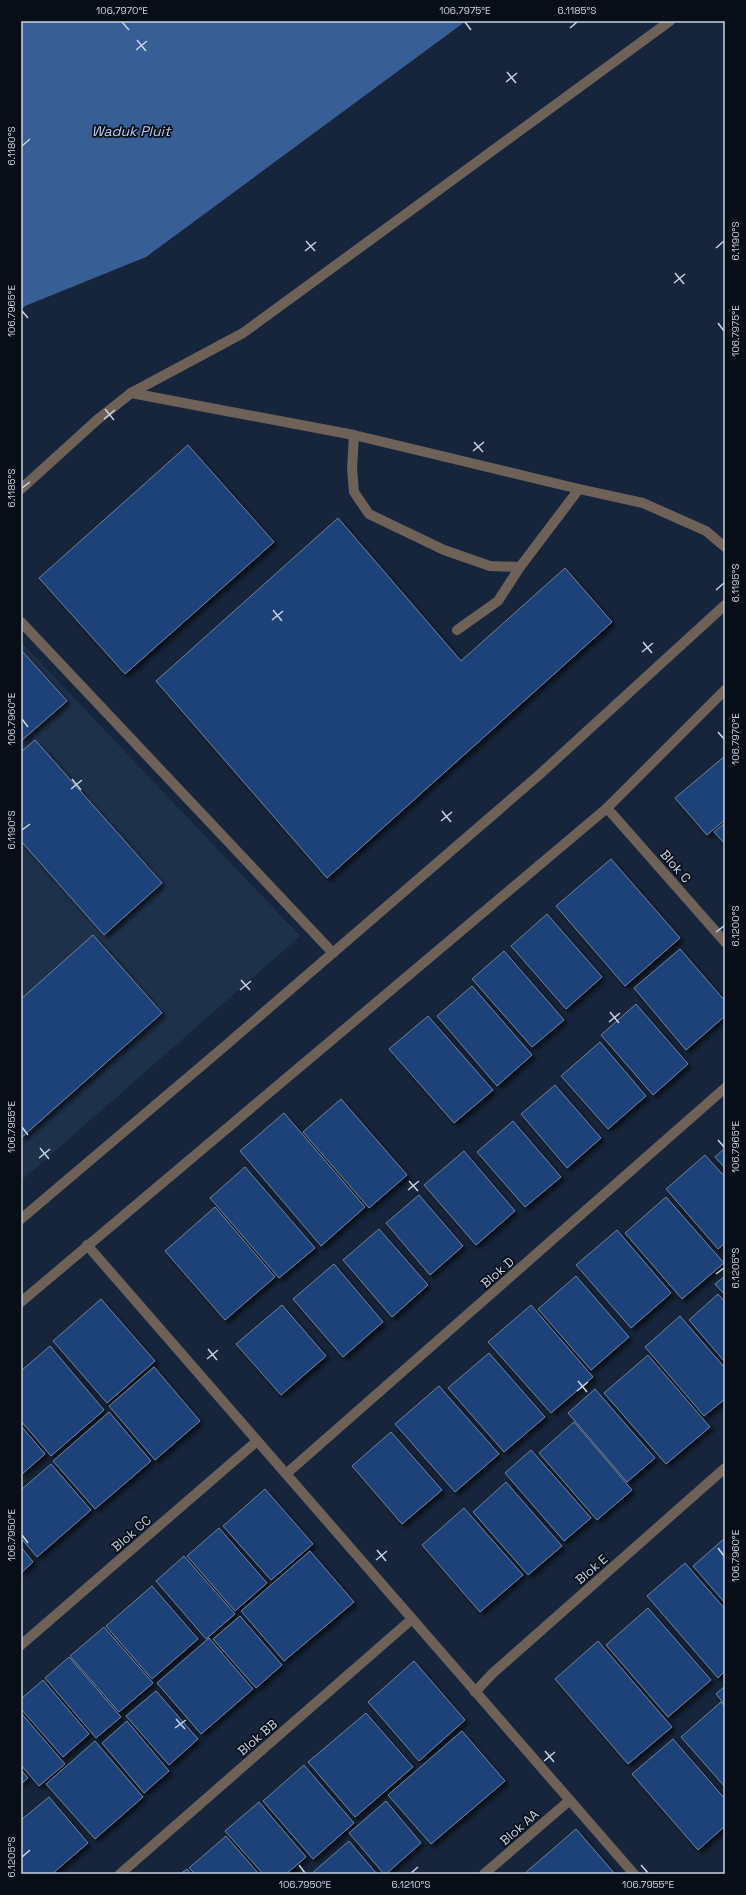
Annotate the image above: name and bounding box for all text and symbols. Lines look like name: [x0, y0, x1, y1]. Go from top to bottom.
text: 106.7970°E: [96, 4, 148, 17]
text: 106.7975°E: [439, 4, 491, 17]
text: 6.1185°S: [558, 4, 596, 17]
water label: Waduk Pluit: [92, 122, 172, 140]
text: 6.1180°S: [5, 126, 18, 166]
text: 6.1190°S: [729, 221, 742, 261]
text: 106.7965°E: [5, 285, 18, 337]
text: 106.7975°E: [729, 305, 742, 357]
text: 6.1185°S: [5, 469, 18, 507]
text: 6.1195°S: [729, 564, 742, 602]
text: 106.7960°E: [5, 692, 18, 745]
text: 106.7970°E: [729, 713, 742, 765]
text: 6.1190°S: [5, 810, 18, 850]
street label: Blok C: [657, 846, 695, 886]
text: 6.1200°S: [729, 905, 742, 947]
text: 106.7955°E: [5, 1101, 18, 1153]
text: 106.7965°E: [729, 1121, 742, 1173]
text: 6.1205°S: [729, 1248, 742, 1288]
street label: Blok D: [477, 1253, 518, 1292]
text: 106.7950°E: [5, 1508, 18, 1561]
street label: Blok CC: [108, 1512, 155, 1555]
text: 106.7960°E: [729, 1529, 742, 1582]
street label: Blok E: [572, 1551, 611, 1588]
street label: Blok BB: [234, 1715, 281, 1759]
street label: Blok AA: [496, 1806, 542, 1849]
text: 6.1205°S: [5, 1837, 18, 1877]
text: 106.7950°E: [279, 1878, 332, 1891]
text: 6.1210°S: [392, 1878, 430, 1891]
text: 106.7955°E: [622, 1878, 674, 1891]

